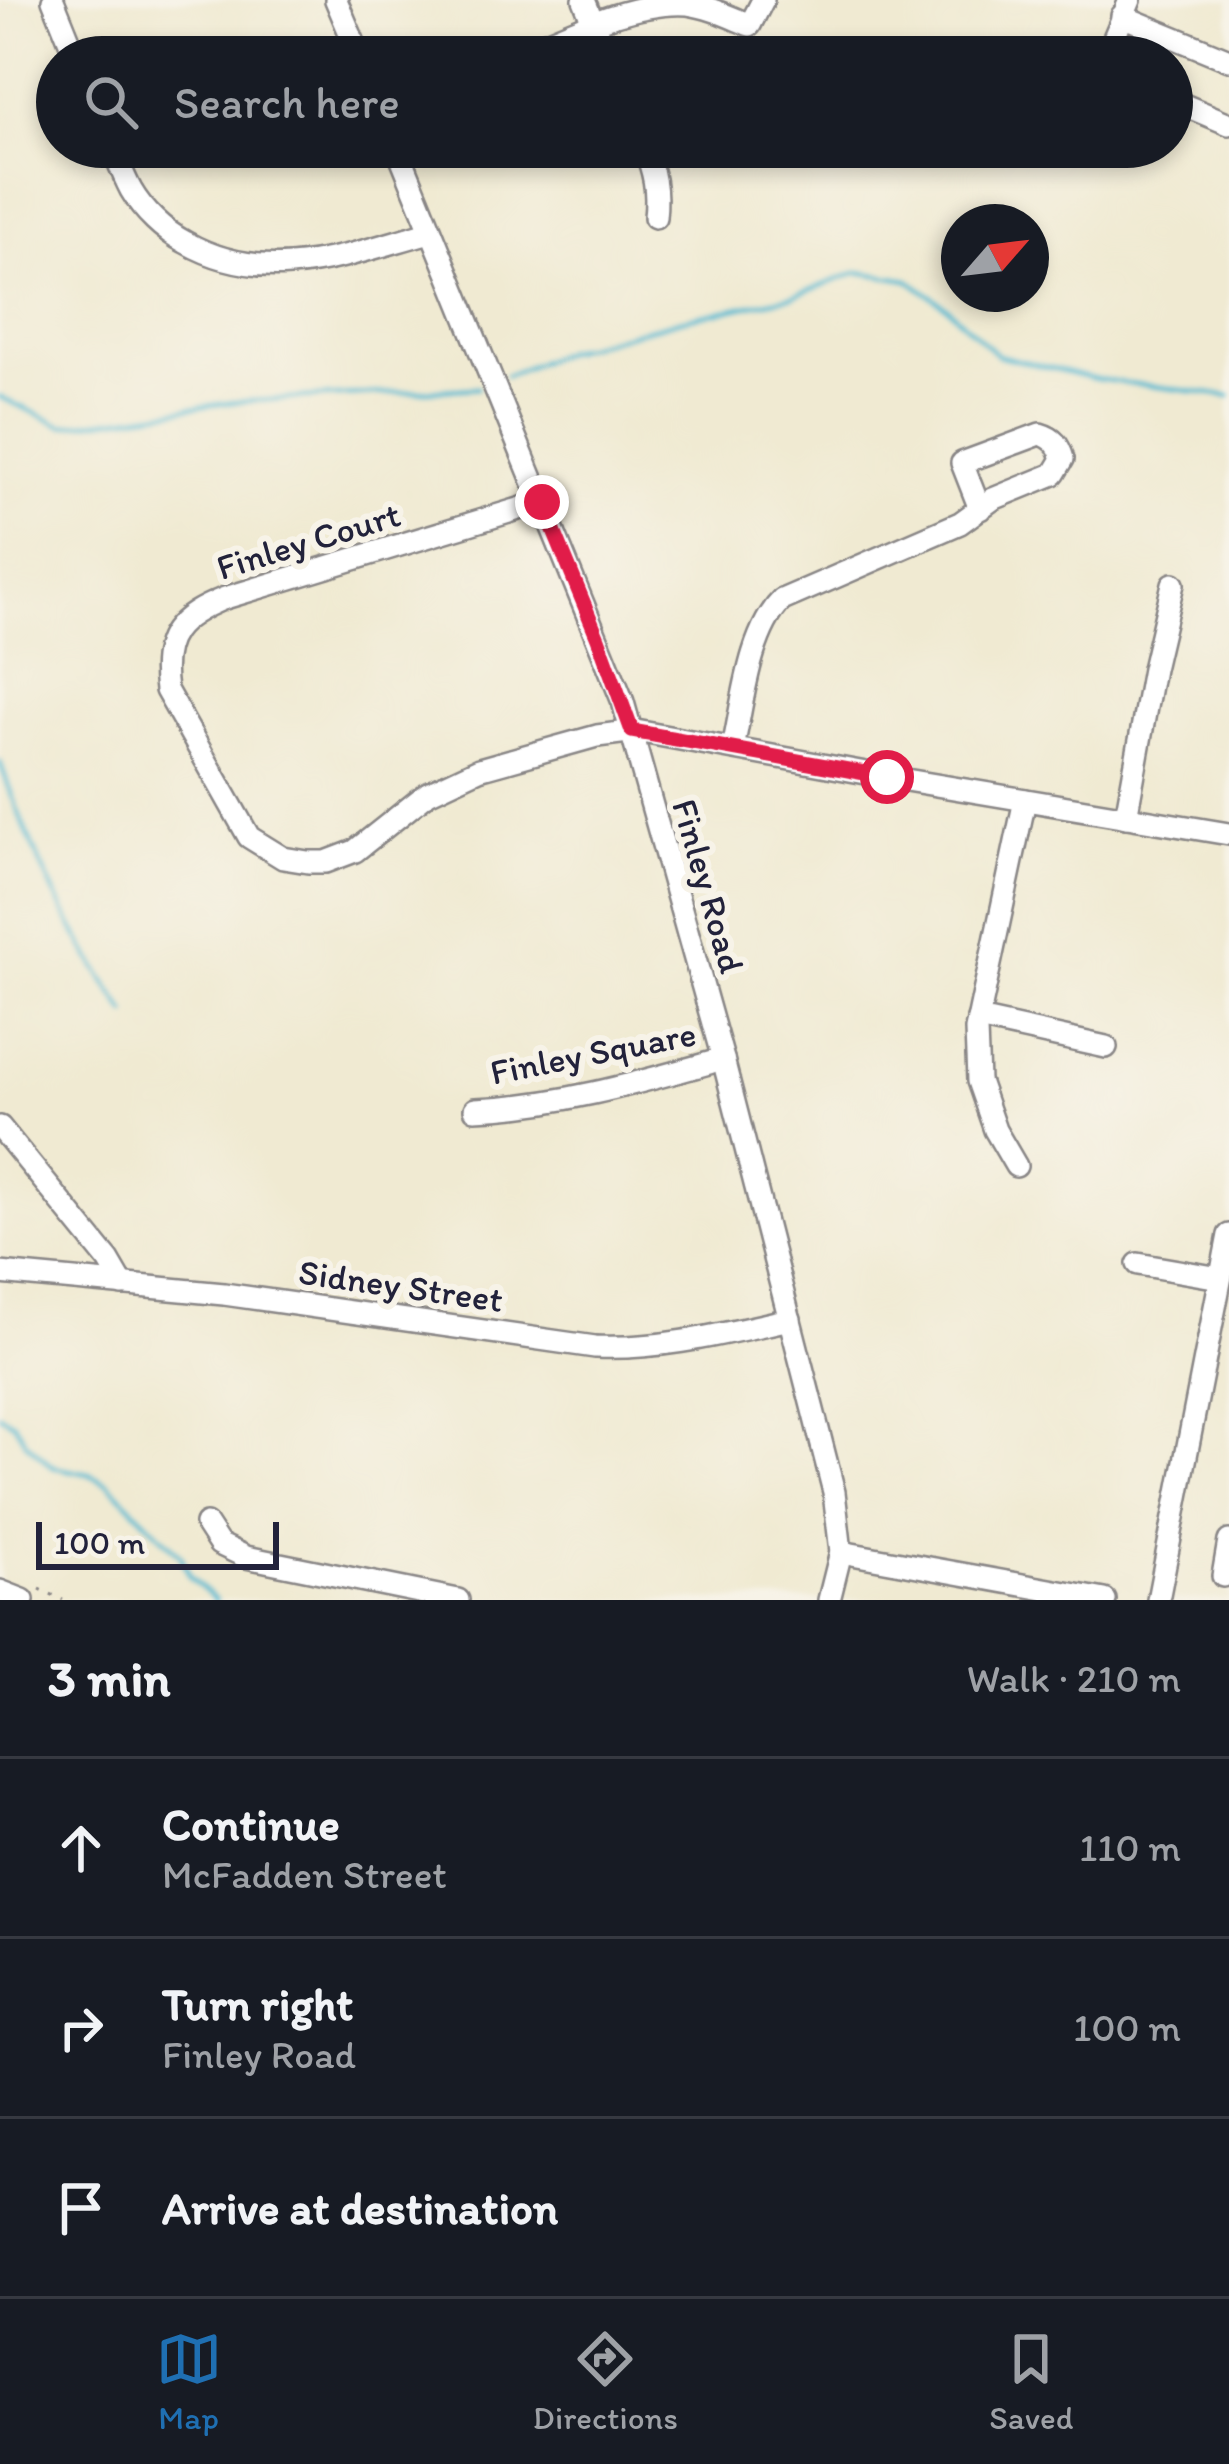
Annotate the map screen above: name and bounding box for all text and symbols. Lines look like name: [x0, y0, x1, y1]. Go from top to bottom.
search box: [36, 36, 1193, 168]
icon: search: [78, 69, 144, 135]
text: Search here: [174, 75, 400, 129]
north arrow: [941, 204, 1049, 312]
route end: [515, 475, 569, 529]
street label: Finley Court: [211, 492, 405, 589]
route start: [860, 750, 914, 804]
street label: Finley Road: [663, 794, 754, 978]
street label: Finley Square: [487, 1011, 700, 1093]
street label: Sidney Street: [296, 1250, 506, 1321]
scale bar: [36, 1516, 279, 1569]
text: 100 m: [54, 1523, 145, 1562]
text: 3 min: [48, 1648, 170, 1709]
text: Walk · 210 m: [967, 1655, 1181, 1702]
text: Continue: [162, 1797, 340, 1851]
icon: ahead: [48, 1815, 114, 1881]
text: 110 m: [1079, 1824, 1181, 1871]
text: McFadden Street: [162, 1851, 447, 1898]
text: Turn right: [162, 1977, 353, 2031]
icon: right: [48, 1995, 114, 2061]
text: 100 m: [1073, 2004, 1181, 2051]
text: Finley Road: [162, 2031, 356, 2078]
icon: arrive: [48, 2175, 114, 2241]
text: Arrive at destination: [162, 2181, 558, 2235]
tab: Map: [156, 2326, 222, 2437]
tab: Directions: [533, 2326, 678, 2437]
tab: Saved: [989, 2326, 1073, 2437]

